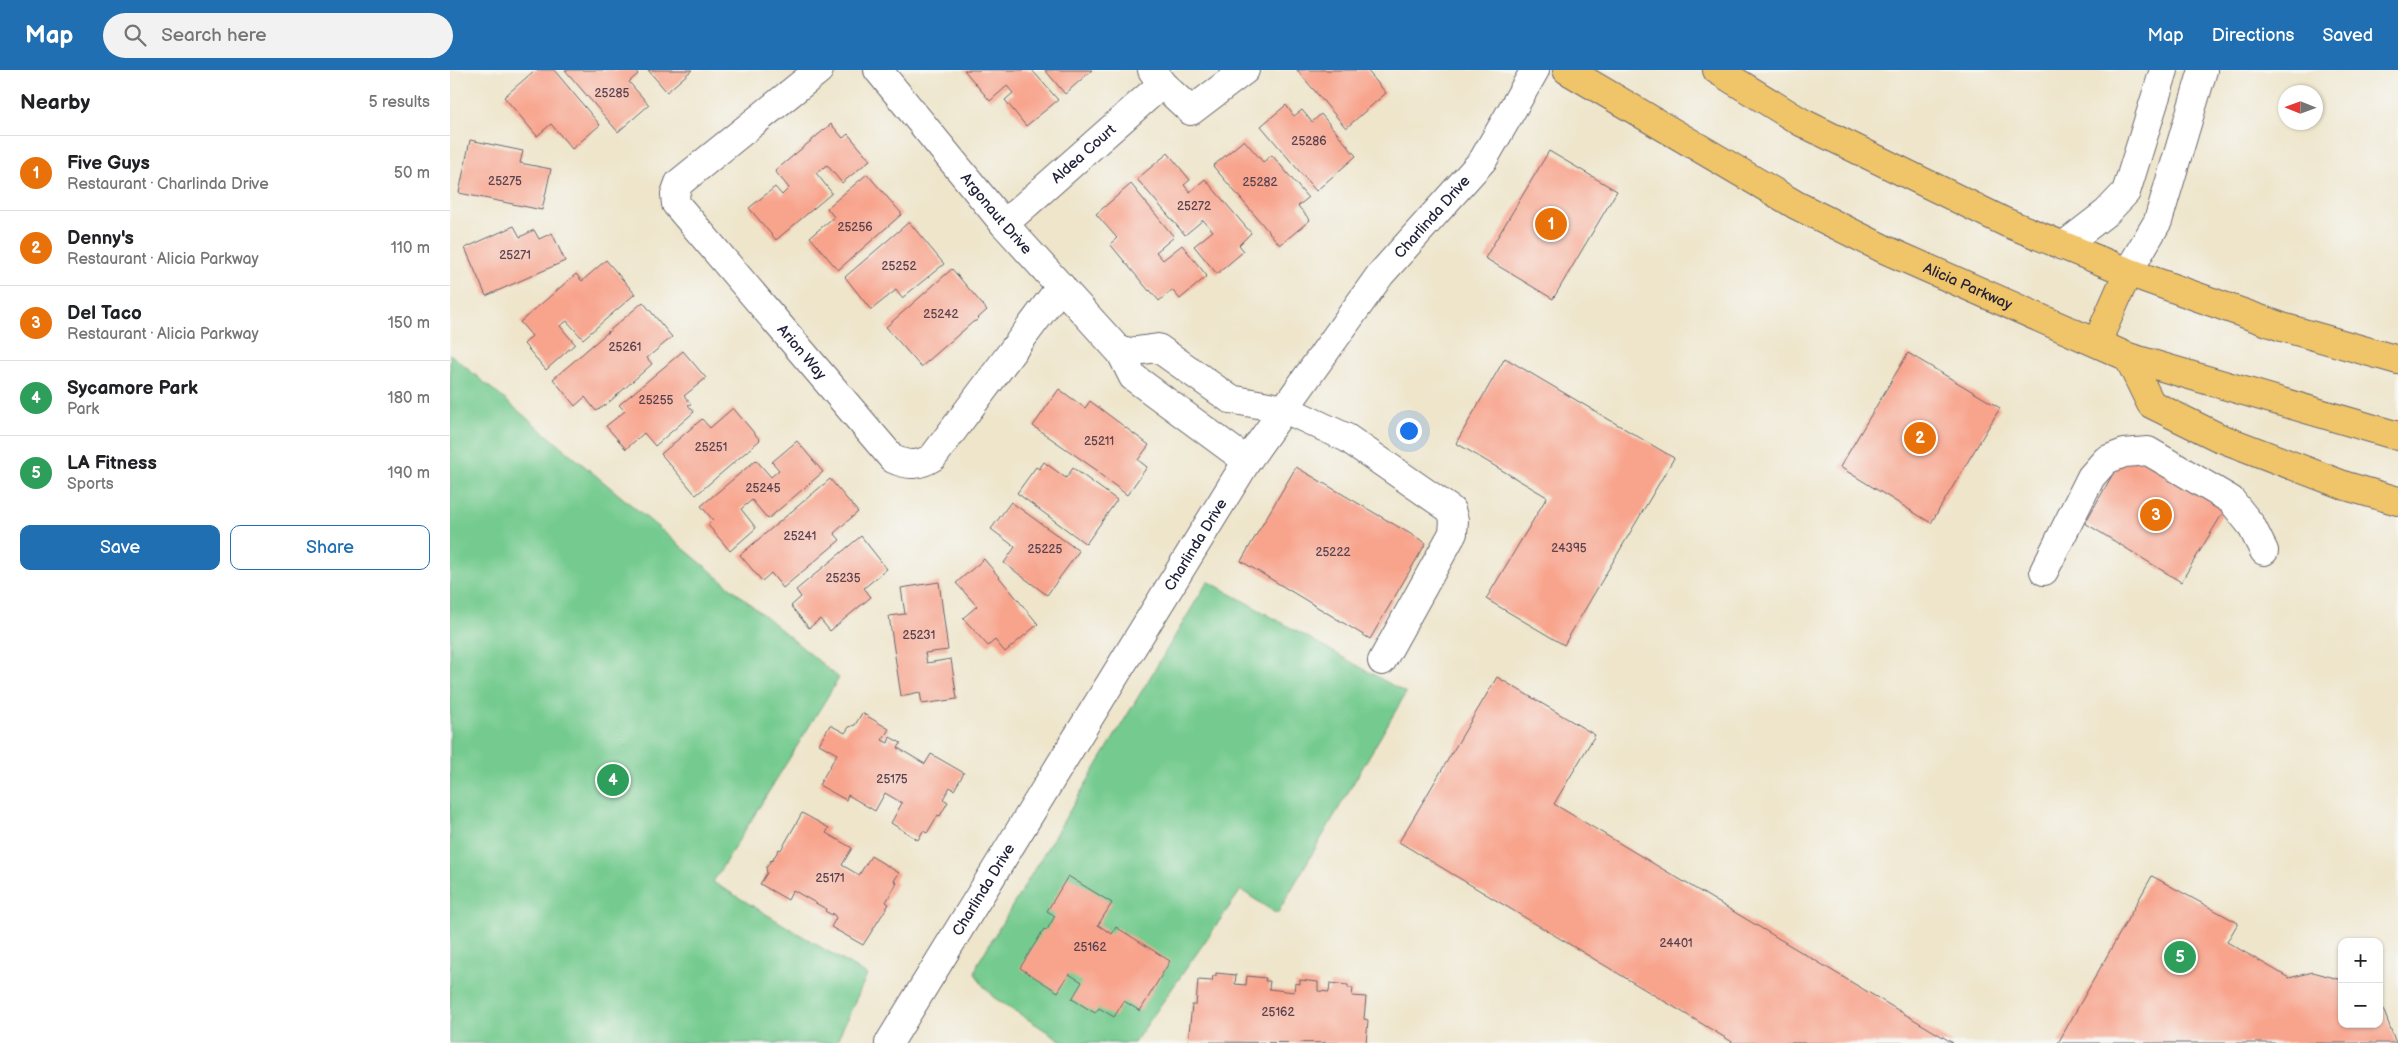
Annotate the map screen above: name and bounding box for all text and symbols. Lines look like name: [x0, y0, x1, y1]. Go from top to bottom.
search box: [103, 13, 453, 58]
text: Map: [25, 21, 73, 50]
icon: search: [121, 21, 149, 49]
text: Search here: [161, 24, 267, 47]
text: Map: [2148, 25, 2184, 46]
text: Directions: [2212, 25, 2294, 46]
text: Saved: [2322, 25, 2373, 46]
north arrow: [2278, 85, 2323, 130]
house number: 25285: [595, 86, 630, 101]
text: Nearby: [20, 90, 90, 115]
text: 5 results: [368, 93, 430, 112]
street label: Aldea Court: [1047, 120, 1120, 187]
house number: 25286: [1291, 134, 1327, 149]
text: Five Guys: [67, 152, 150, 175]
text: 1: [33, 164, 39, 183]
text: 50 m: [394, 164, 430, 183]
street label: Argonaut Drive: [957, 169, 1036, 258]
street label: Charlinda Drive: [1390, 171, 1474, 262]
house number: 25275: [488, 174, 522, 189]
text: Restaurant · Charlinda Drive: [67, 175, 269, 194]
house number: 25282: [1242, 175, 1278, 190]
house number: 25272: [1177, 199, 1211, 214]
pin: 1: [1535, 205, 1567, 243]
house number: 25256: [837, 220, 873, 235]
text: Denny's: [67, 227, 134, 250]
text: 2: [31, 239, 41, 258]
text: 110 m: [391, 239, 430, 258]
house number: 25271: [499, 248, 531, 263]
text: Restaurant · Alicia Parkway: [67, 250, 259, 269]
street label: Alicia Parkway: [1920, 258, 2016, 314]
house number: 25252: [882, 259, 917, 274]
text: Del Taco: [67, 302, 142, 325]
house number: 25242: [923, 307, 959, 322]
text: 3: [31, 314, 41, 333]
text: 150 m: [388, 314, 430, 333]
street label: Arion Way: [773, 320, 831, 384]
text: Restaurant · Alicia Parkway: [67, 325, 259, 344]
house number: 25261: [608, 340, 642, 355]
text: Sycamore Park: [67, 377, 198, 400]
text: 4: [31, 389, 41, 408]
text: 180 m: [388, 389, 430, 408]
house number: 25255: [639, 393, 674, 408]
text: Park: [67, 400, 99, 419]
your location: [1396, 418, 1422, 444]
pin: 2: [1904, 419, 1936, 457]
house number: 25211: [1084, 434, 1114, 449]
house number: 25251: [695, 440, 727, 455]
text: LA Fitness: [67, 452, 157, 475]
text: 5: [31, 464, 41, 483]
text: 190 m: [388, 464, 430, 483]
text: Sports: [67, 475, 114, 494]
house number: 25245: [745, 481, 781, 496]
street label: Charlinda Drive: [1160, 495, 1231, 594]
pin: 3: [2140, 496, 2172, 534]
button: Save: [20, 525, 220, 570]
button: Share: [230, 525, 430, 570]
house number: 25241: [784, 529, 816, 544]
house number: 24395: [1551, 541, 1587, 556]
house number: 25225: [1028, 542, 1063, 557]
house number: 25222: [1315, 545, 1351, 560]
house number: 25235: [825, 571, 861, 586]
house number: 25231: [903, 628, 935, 643]
pin: 4: [597, 761, 629, 799]
house number: 25175: [876, 772, 908, 787]
street label: Charlinda Drive: [948, 840, 1019, 939]
house number: 25171: [815, 871, 845, 886]
house number: 24401: [1659, 936, 1693, 951]
pin: 5: [2164, 938, 2196, 976]
map controls: [2338, 938, 2383, 1028]
button: +: [2338, 938, 2383, 983]
house number: 25162: [1073, 940, 1107, 955]
button: −: [2338, 983, 2383, 1028]
house number: 25162: [1261, 1005, 1295, 1020]

